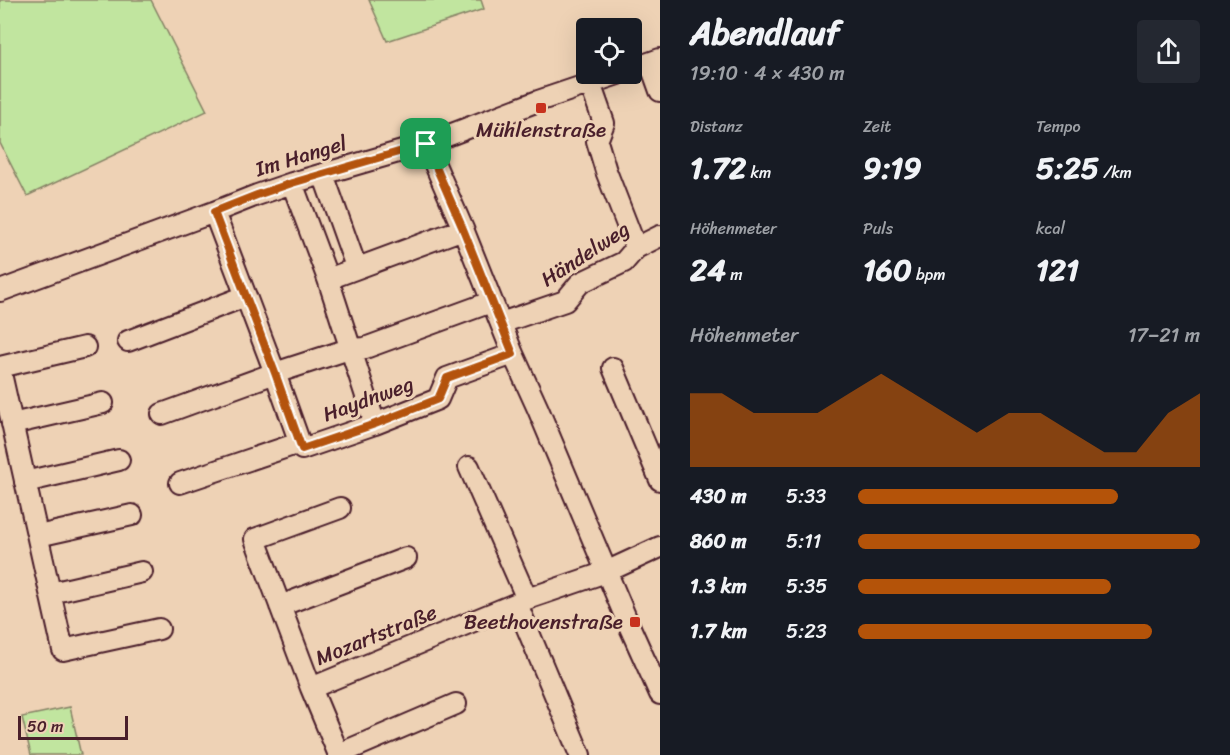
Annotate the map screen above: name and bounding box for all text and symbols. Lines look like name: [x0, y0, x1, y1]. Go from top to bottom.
text: Abendlauf: [690, 4, 840, 62]
map controls: [576, 18, 642, 84]
button: locate: [576, 18, 642, 84]
button: share: [1137, 20, 1200, 83]
text: 19:10 · 4 × 430 m: [690, 56, 845, 91]
marker: Mühlenstraße: [534, 101, 548, 115]
place label: Mühlenstraße: [476, 111, 606, 149]
text: Distanz: [690, 112, 743, 141]
text: Zeit: [863, 112, 891, 141]
text: Tempo: [1036, 112, 1081, 141]
pin: [400, 118, 451, 169]
street label: Im Hangel: [250, 124, 352, 188]
icon: arrive: [409, 127, 442, 160]
text: 1.72: [690, 141, 746, 195]
text: 9:19: [863, 141, 922, 195]
text: 5:25: [1036, 141, 1099, 195]
text: km: [746, 158, 771, 187]
text: /km: [1099, 158, 1132, 187]
street label: Händelweg: [533, 210, 638, 297]
text: Höhenmeter: [690, 214, 776, 243]
text: Puls: [863, 214, 893, 243]
text: kcal: [1036, 214, 1065, 243]
text: 24: [690, 243, 726, 297]
text: 160: [863, 243, 912, 297]
text: 121: [1036, 243, 1079, 297]
text: m: [726, 260, 743, 289]
text: bpm: [912, 260, 946, 289]
text: Höhenmeter: [690, 318, 798, 353]
text: 17–21 m: [1128, 318, 1200, 353]
street label: Haydnweg: [317, 365, 419, 433]
text: 430 m: [690, 479, 747, 514]
text: 5:33: [786, 479, 826, 514]
text: 860 m: [690, 524, 747, 559]
text: 5:11: [786, 524, 821, 559]
text: 1.3 km: [690, 569, 747, 604]
text: 5:35: [786, 569, 827, 604]
street label: Mozartstraße: [309, 593, 443, 677]
place label: Beethovenstraße: [464, 603, 623, 641]
text: 1.7 km: [690, 614, 747, 649]
text: 5:23: [786, 614, 827, 649]
marker: Beethovenstraße: [628, 615, 642, 629]
text: 50 m: [27, 712, 63, 741]
scale bar: [18, 713, 128, 740]

